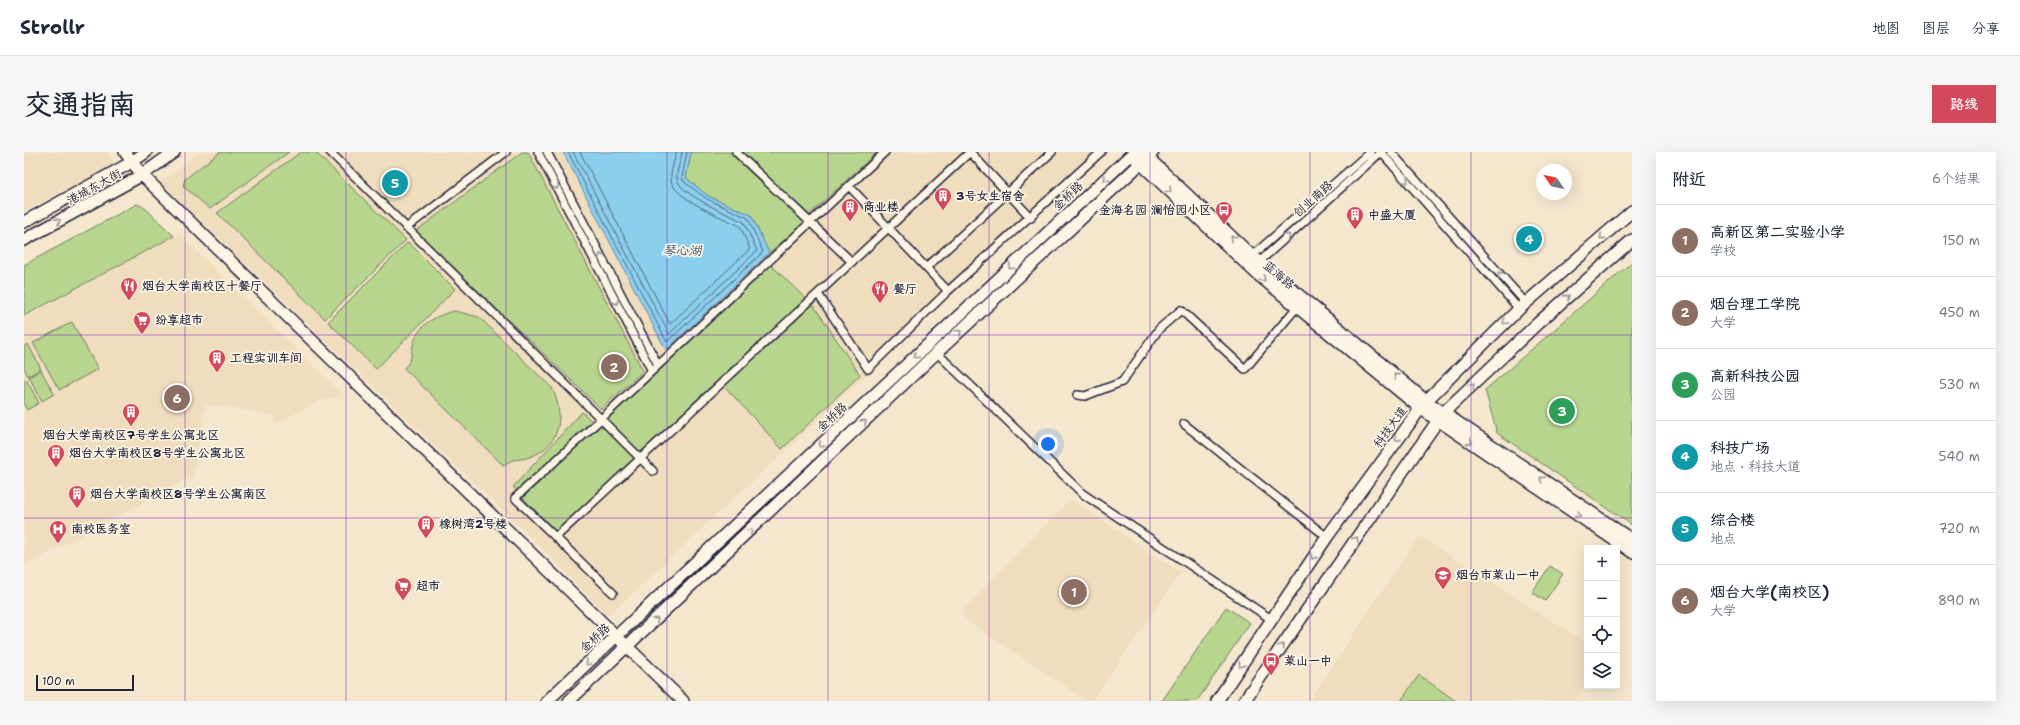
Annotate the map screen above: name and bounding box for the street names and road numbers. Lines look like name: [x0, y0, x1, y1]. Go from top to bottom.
street label: 港城东大街: [64, 165, 124, 209]
street label: 创业南路: [1290, 177, 1336, 221]
street label: 金桥路: [1049, 178, 1087, 214]
street label: 蓝海路: [1260, 257, 1298, 293]
street label: 金桥路: [813, 399, 851, 435]
street label: 科技大道: [1369, 403, 1411, 451]
street label: 金桥路: [576, 620, 614, 656]

